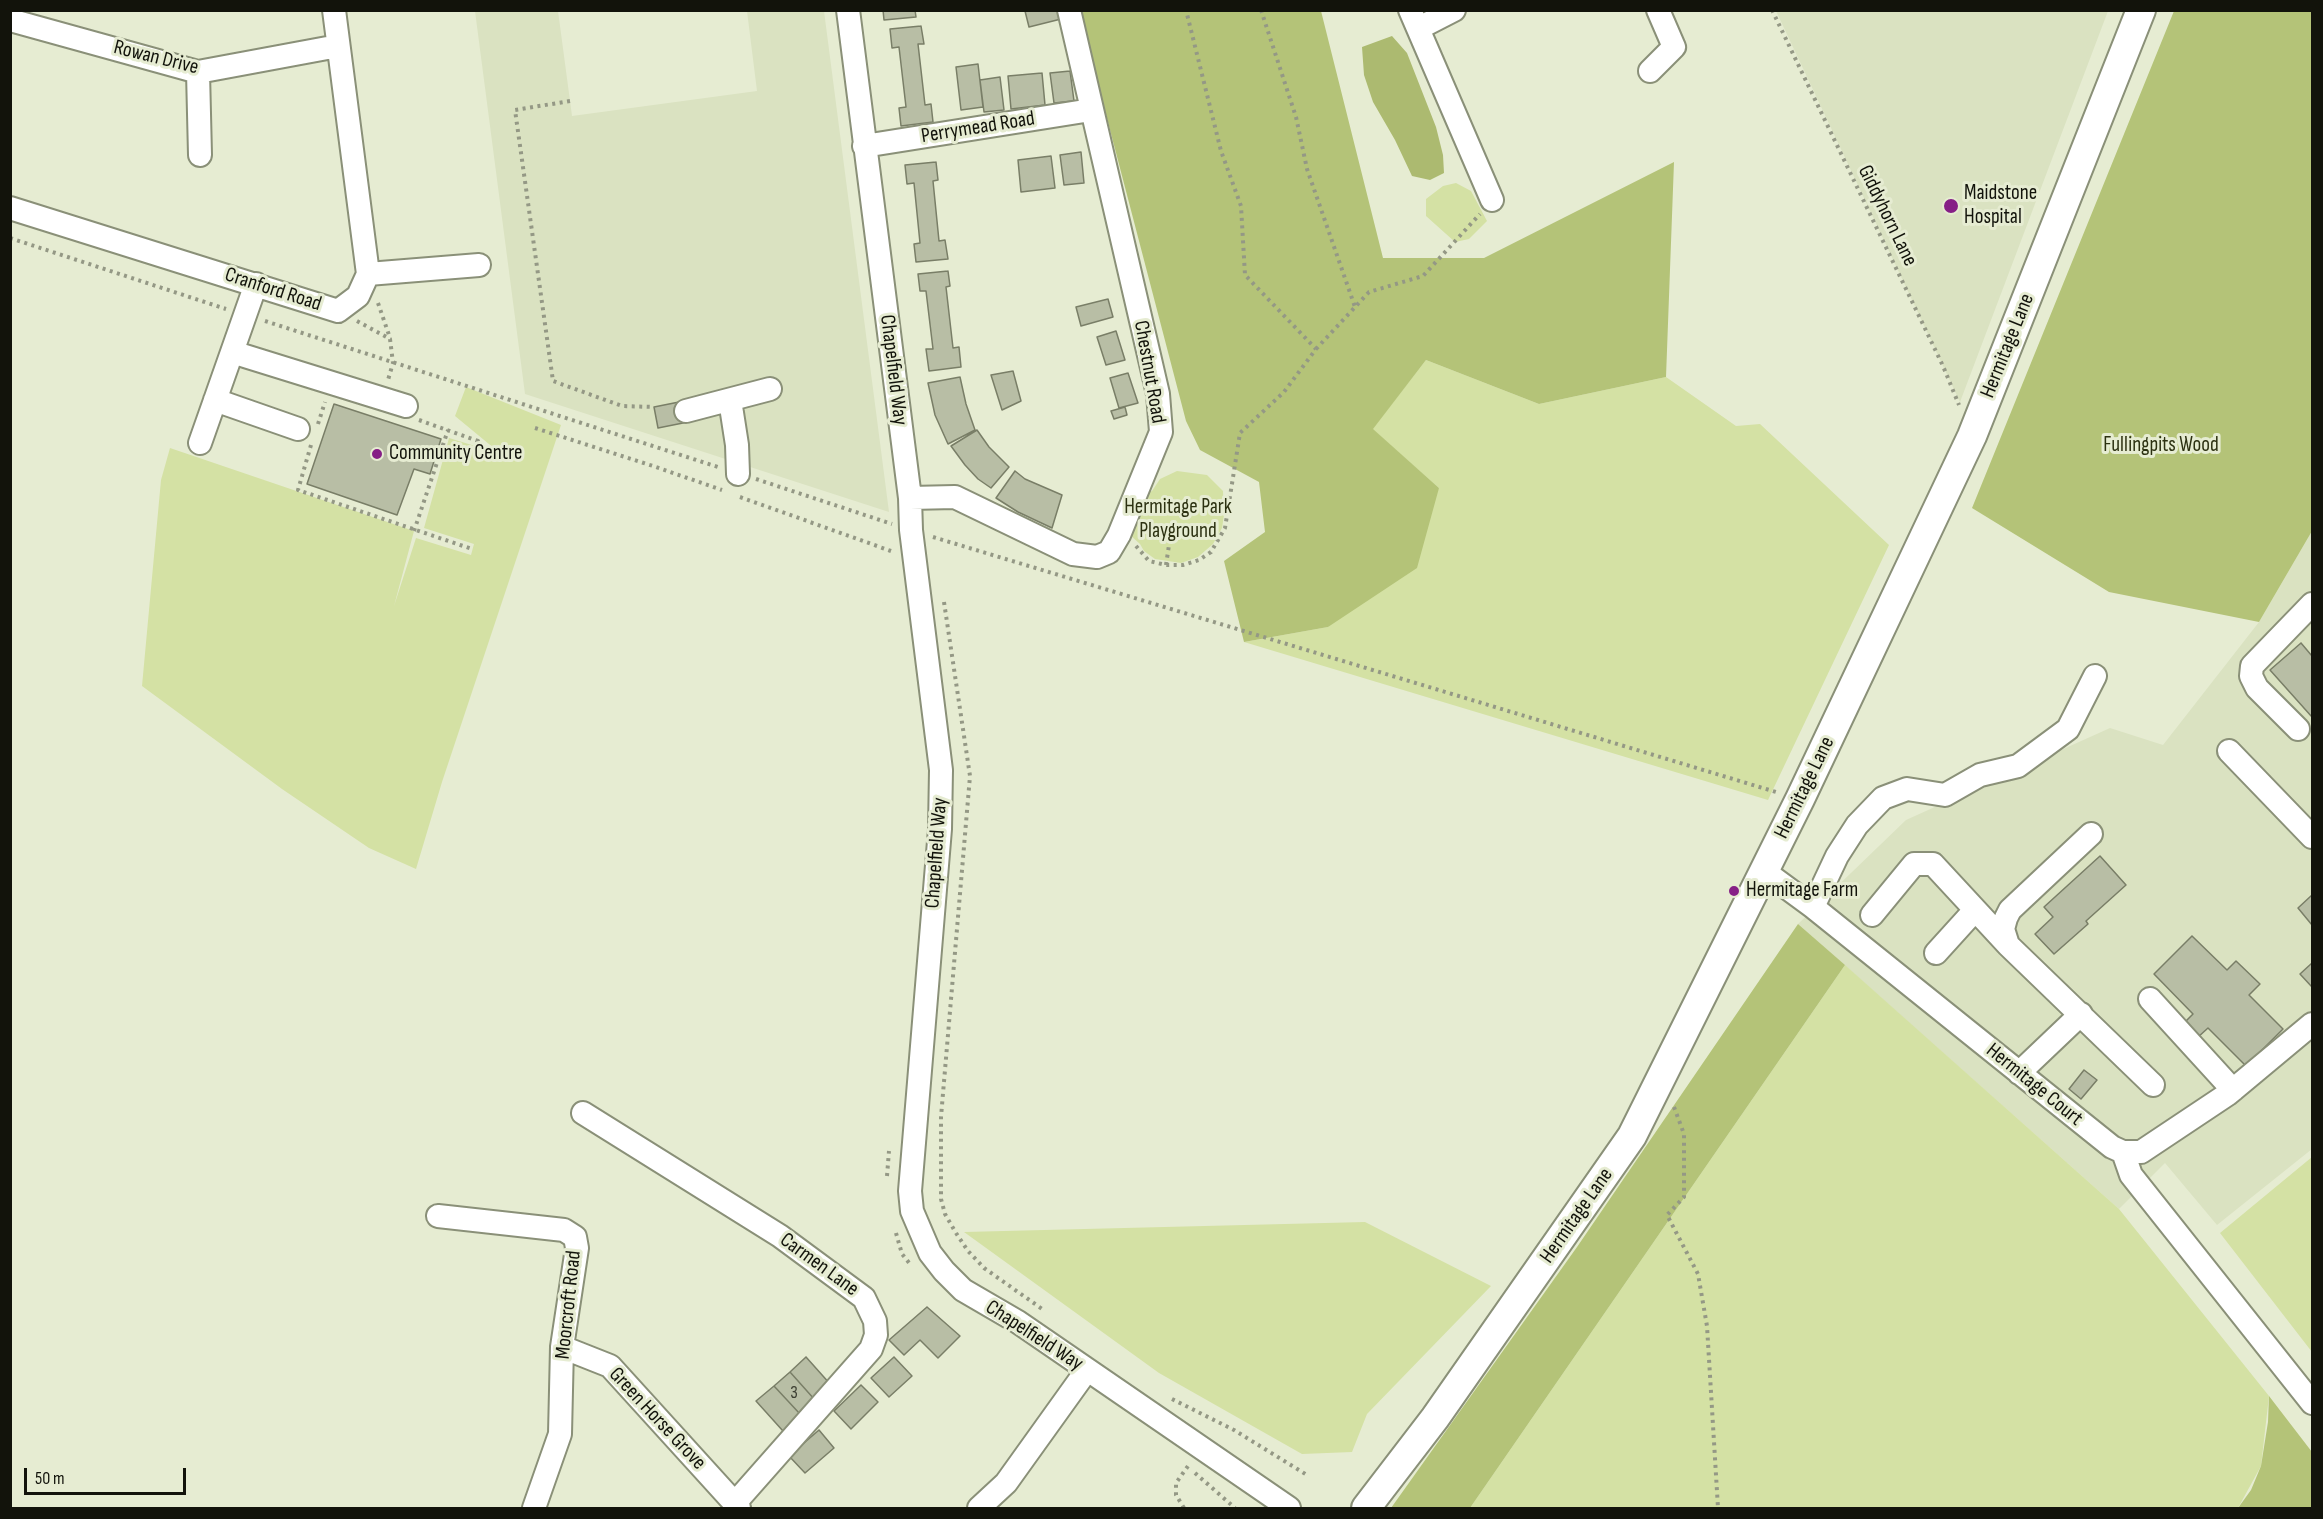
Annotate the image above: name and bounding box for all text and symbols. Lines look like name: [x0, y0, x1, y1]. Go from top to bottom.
street label: Rowan Drive: [111, 35, 201, 81]
street label: Perrymead Road: [919, 107, 1037, 149]
street label: Giddyhorn Lane: [1852, 161, 1922, 271]
place label: Maidstone Hospital: [1964, 181, 2037, 231]
marker: Maidstone Hospital: [1942, 197, 1960, 215]
street label: Cranford Road: [222, 263, 324, 317]
street label: Hermitage Lane: [1976, 290, 2040, 402]
street label: Chapelfield Way: [874, 313, 912, 427]
street label: Chestnut Road: [1128, 319, 1170, 425]
park label: Fullingpits Wood: [2103, 433, 2219, 459]
place label: Community Centre: [389, 441, 522, 467]
marker: Community Centre: [370, 447, 384, 461]
park label: Hermitage Park Playground: [1124, 495, 1232, 545]
street label: Hermitage Lane: [1770, 733, 1840, 843]
street label: Chapelfield Way: [921, 797, 953, 909]
place label: Hermitage Farm: [1746, 878, 1858, 904]
marker: Hermitage Farm: [1727, 884, 1741, 898]
street label: Hermitage Court: [1981, 1038, 2087, 1132]
street label: Hermitage Lane: [1535, 1164, 1619, 1268]
street label: Carmen Lane: [775, 1228, 863, 1302]
street label: Moorcroft Road: [551, 1249, 587, 1361]
street label: Chapelfield Way: [981, 1295, 1087, 1377]
street label: Green Horse Grove: [603, 1363, 711, 1475]
house number: 3: [790, 1382, 798, 1404]
scale bar: [27, 1456, 189, 1494]
text: 50 m: [35, 1468, 65, 1489]

